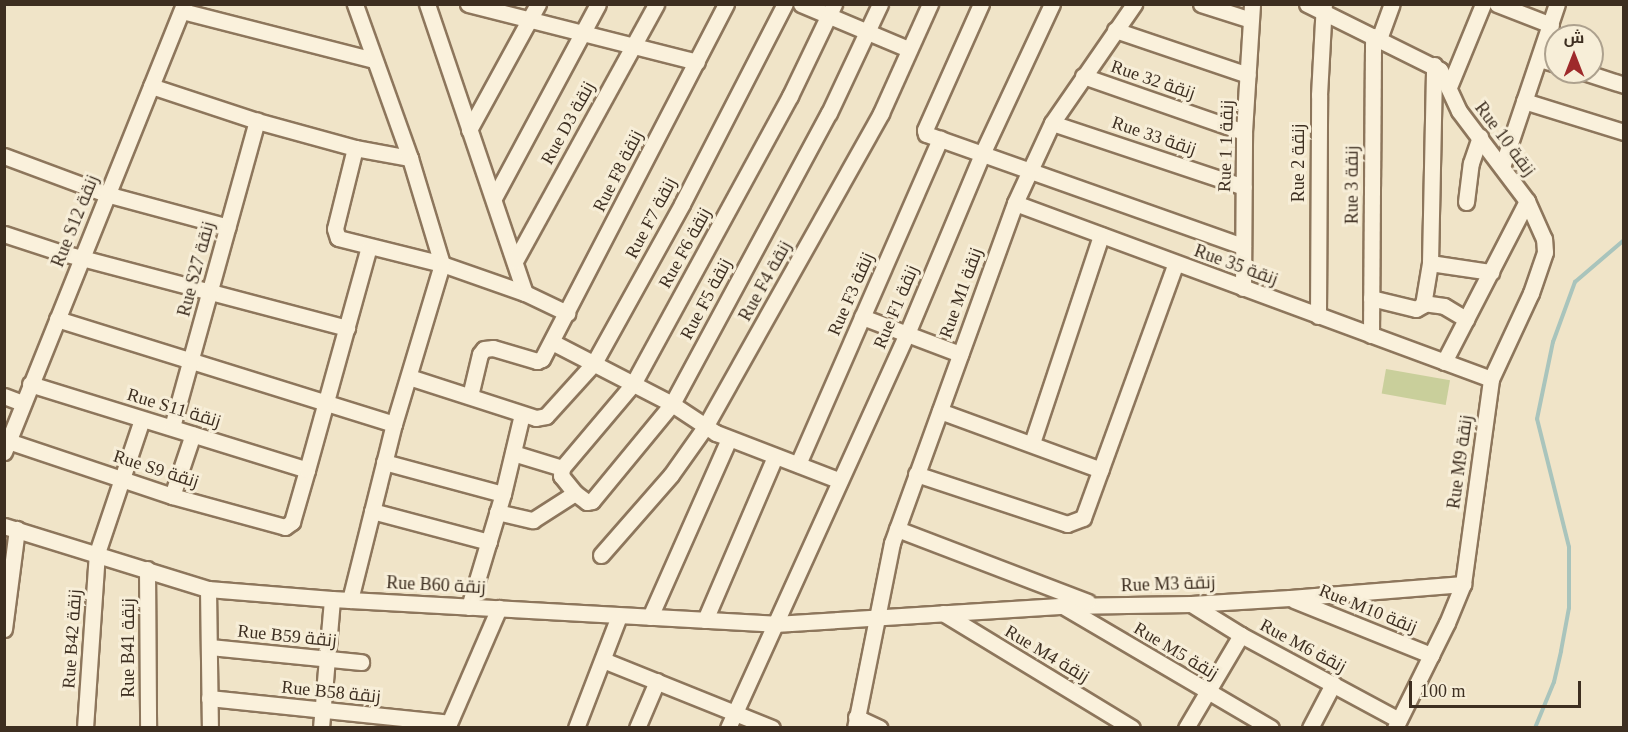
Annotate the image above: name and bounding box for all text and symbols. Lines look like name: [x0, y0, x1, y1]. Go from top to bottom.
north arrow: [1544, 24, 1604, 84]
text: ش: [1564, 29, 1584, 46]
street label: Rue 32 زنقة: [1108, 56, 1198, 104]
street label: Rue D3 زنقة: [536, 78, 600, 168]
street label: Rue 10 زنقة: [1470, 98, 1540, 180]
street label: Rue 1 زنقة 1: [1214, 100, 1238, 192]
street label: Rue 33 زنقة: [1109, 112, 1199, 160]
street label: Rue 2 زنقة: [1287, 124, 1309, 202]
street label: Rue F8 زنقة: [588, 127, 648, 215]
street label: Rue 3 زنقة: [1341, 146, 1363, 224]
street label: Rue S12 زنقة: [47, 172, 103, 270]
street label: Rue F7 زنقة: [621, 174, 681, 262]
street label: Rue F6 زنقة: [654, 204, 716, 292]
street label: Rue S27 زنقة: [173, 219, 219, 319]
street label: Rue F4 زنقة: [734, 237, 796, 325]
street label: Rue 35 زنقة: [1191, 240, 1281, 290]
street label: Rue M1 زنقة: [935, 245, 987, 341]
street label: Rue F3 زنقة: [823, 249, 879, 339]
street label: Rue F5 زنقة: [676, 255, 736, 343]
street label: Rue F1 زنقة: [869, 262, 923, 352]
street label: Rue S11 زنقة: [125, 384, 223, 432]
street label: Rue M9 زنقة: [1443, 414, 1477, 510]
street label: Rue S9 زنقة: [111, 445, 201, 493]
street label: Rue B60 زنقة: [386, 572, 486, 598]
street label: Rue M3 زنقة: [1120, 572, 1216, 596]
street label: Rue M10 زنقة: [1316, 580, 1420, 638]
street label: Rue B42 زنقة: [58, 589, 86, 689]
street label: Rue B41 زنقة: [117, 598, 139, 698]
street label: Rue M6 زنقة: [1256, 614, 1350, 678]
street label: Rue M5 زنقة: [1130, 617, 1222, 685]
street label: Rue B59 زنقة: [236, 620, 338, 652]
street label: Rue M4 زنقة: [1001, 620, 1093, 688]
scale bar: [1412, 669, 1584, 707]
street label: Rue B58 زنقة: [280, 676, 382, 708]
text: 100 m: [1420, 681, 1466, 701]

